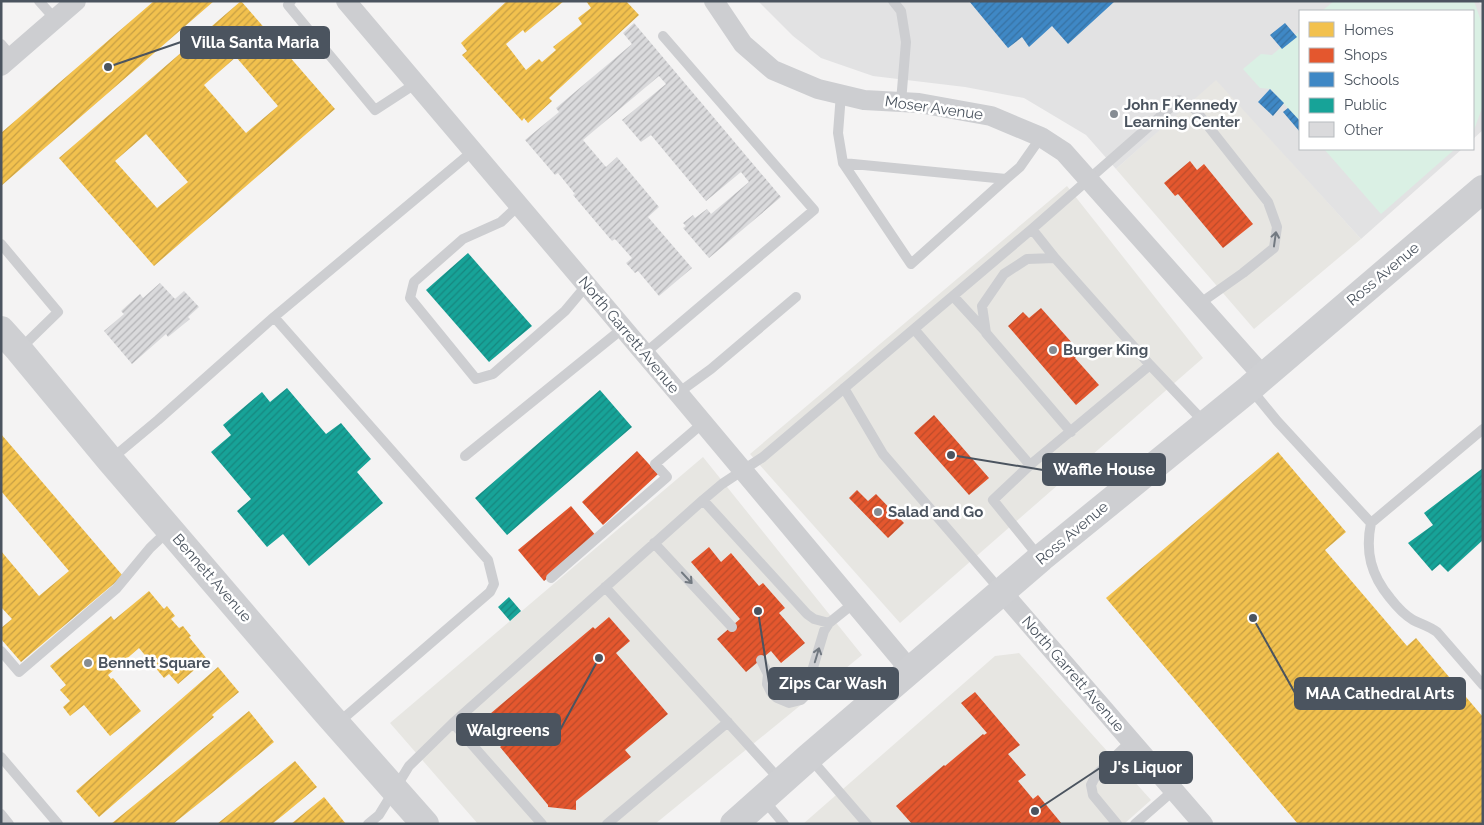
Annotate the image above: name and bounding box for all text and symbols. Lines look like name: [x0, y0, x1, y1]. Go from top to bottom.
legend: [1299, 10, 1474, 150]
text: Homes: [1344, 21, 1394, 39]
callout: Villa Santa Maria: [181, 27, 329, 58]
text: Villa Santa Maria: [191, 33, 319, 52]
text: Shops: [1344, 46, 1387, 64]
text: Schools: [1344, 71, 1399, 89]
street label: Moser Avenue: [884, 92, 984, 124]
place label: John F Kennedy Learning Center: [1124, 96, 1240, 131]
text: Public: [1344, 96, 1387, 114]
marker: John F Kennedy Learning Center: [1108, 108, 1120, 120]
text: Other: [1344, 121, 1384, 139]
one-way arrow: [1270, 232, 1280, 248]
street label: Ross Avenue: [1343, 238, 1423, 309]
street label: North Garrett Avenue: [575, 273, 683, 397]
place label: Burger King: [1063, 341, 1148, 359]
marker: Burger King: [1047, 344, 1059, 356]
callout: Waffle House: [1043, 454, 1165, 485]
text: Waffle House: [1053, 460, 1155, 479]
street label: Ross Avenue: [1032, 497, 1112, 568]
place label: Salad and Go: [888, 503, 983, 521]
marker: Salad and Go: [872, 506, 884, 518]
street label: Bennett Avenue: [169, 530, 255, 626]
one-way arrow: [681, 572, 693, 585]
street label: North Garrett Avenue: [1018, 613, 1128, 736]
one-way arrow: [813, 647, 823, 663]
place label: Bennett Square: [98, 654, 211, 672]
marker: Bennett Square: [82, 657, 94, 669]
callout: Zips Car Wash: [769, 668, 898, 699]
text: Zips Car Wash: [779, 674, 887, 693]
callout: MAA Cathedral Arts: [1295, 678, 1465, 709]
text: MAA Cathedral Arts: [1306, 684, 1454, 703]
callout: Walgreens: [457, 714, 560, 745]
text: Walgreens: [466, 721, 550, 740]
callout: J's Liquor: [1100, 752, 1192, 783]
text: J's Liquor: [1110, 758, 1182, 777]

